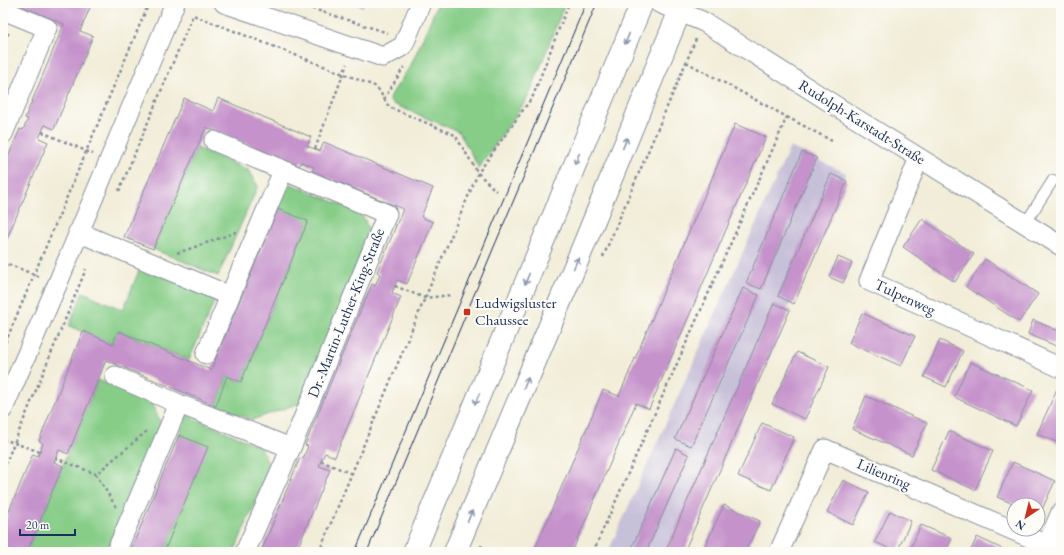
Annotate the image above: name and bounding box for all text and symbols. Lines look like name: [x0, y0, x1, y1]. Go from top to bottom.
one-way arrow: [623, 33, 630, 45]
street label: Rudolph-Karstadt-Straße: [795, 75, 929, 168]
one-way arrow: [622, 137, 630, 149]
one-way arrow: [573, 153, 580, 165]
street label: Dr.-Martin-Luther-King-Straße: [303, 225, 388, 400]
one-way arrow: [573, 258, 580, 270]
one-way arrow: [523, 273, 531, 285]
street label: Tulpenweg: [872, 274, 939, 319]
place label: Ludwigsluster Chaussee: [475, 293, 557, 329]
marker: Ludwigsluster Chaussee: [462, 307, 472, 317]
one-way arrow: [523, 378, 530, 390]
one-way arrow: [473, 393, 481, 405]
street label: Lilienring: [854, 454, 914, 494]
north arrow: [1006, 497, 1046, 537]
one-way arrow: [467, 510, 475, 522]
scale bar: [20, 511, 75, 537]
text: 20 m: [26, 517, 50, 533]
text: N: [1013, 517, 1028, 533]

